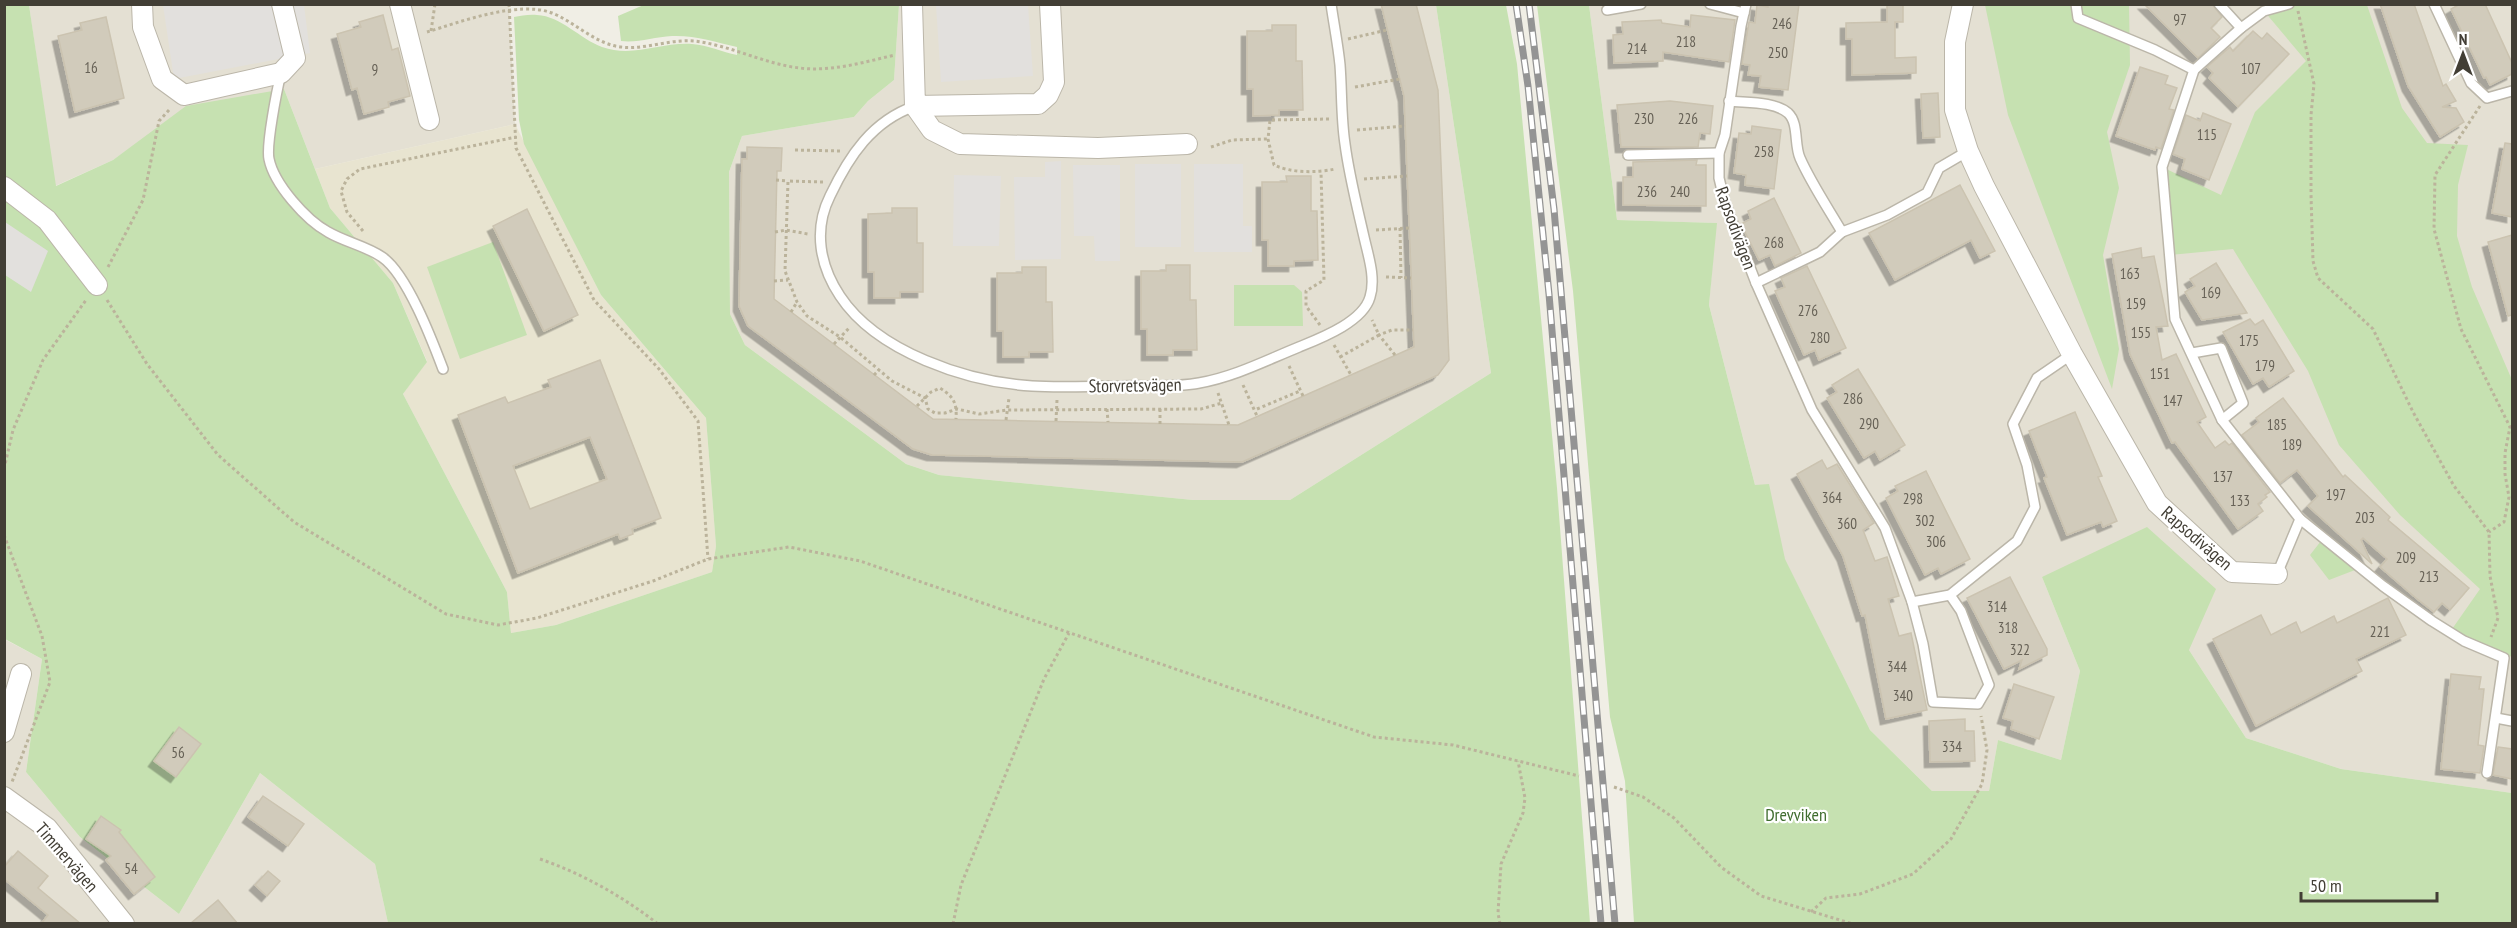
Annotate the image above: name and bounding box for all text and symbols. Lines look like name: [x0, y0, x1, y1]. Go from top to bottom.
house number: 97: [2173, 10, 2187, 29]
house number: 246: [1772, 14, 1792, 33]
north arrow: [2433, 24, 2493, 84]
text: N: [2459, 29, 2467, 49]
house number: 218: [1676, 32, 1696, 51]
house number: 214: [1627, 39, 1647, 58]
house number: 250: [1768, 43, 1788, 62]
house number: 16: [84, 58, 98, 77]
house number: 107: [2241, 59, 2261, 78]
house number: 9: [372, 60, 378, 79]
house number: 230: [1634, 109, 1654, 128]
house number: 226: [1678, 109, 1698, 128]
house number: 115: [2197, 125, 2217, 144]
house number: 258: [1754, 142, 1774, 161]
house number: 236: [1637, 182, 1657, 201]
house number: 240: [1670, 182, 1690, 201]
street label: Rapsodivägen: [1710, 183, 1762, 273]
house number: 268: [1764, 233, 1784, 252]
house number: 163: [2120, 264, 2140, 283]
house number: 169: [2201, 283, 2221, 302]
house number: 159: [2126, 294, 2146, 313]
house number: 276: [1798, 301, 1818, 320]
house number: 155: [2131, 323, 2151, 342]
house number: 280: [1810, 328, 1830, 347]
house number: 175: [2239, 331, 2259, 350]
house number: 179: [2255, 356, 2275, 375]
house number: 151: [2150, 364, 2170, 383]
street label: Storvretsvägen: [1088, 373, 1182, 397]
house number: 286: [1843, 389, 1863, 408]
house number: 147: [2163, 391, 2183, 410]
house number: 290: [1859, 414, 1879, 433]
house number: 185: [2267, 415, 2287, 434]
house number: 189: [2282, 435, 2302, 454]
house number: 137: [2213, 467, 2233, 486]
house number: 197: [2326, 485, 2346, 504]
house number: 364: [1822, 488, 1842, 507]
house number: 298: [1903, 489, 1923, 508]
house number: 133: [2230, 491, 2250, 510]
street label: Rapsodivägen: [2157, 501, 2237, 575]
house number: 203: [2355, 508, 2375, 527]
house number: 302: [1915, 511, 1935, 530]
house number: 360: [1837, 514, 1857, 533]
house number: 306: [1926, 532, 1946, 551]
house number: 209: [2396, 548, 2416, 567]
house number: 213: [2419, 567, 2439, 586]
house number: 314: [1987, 597, 2007, 616]
house number: 318: [1998, 618, 2018, 637]
house number: 221: [2370, 622, 2390, 641]
house number: 322: [2010, 640, 2030, 659]
house number: 344: [1887, 657, 1907, 676]
house number: 340: [1893, 686, 1913, 705]
house number: 334: [1942, 737, 1962, 756]
house number: 56: [171, 743, 185, 762]
park label: Drevviken: [1765, 803, 1827, 826]
street label: Timmervägen: [30, 817, 104, 897]
house number: 54: [124, 859, 138, 878]
scale bar: [2301, 865, 2438, 903]
text: 50 m: [2310, 874, 2342, 897]

